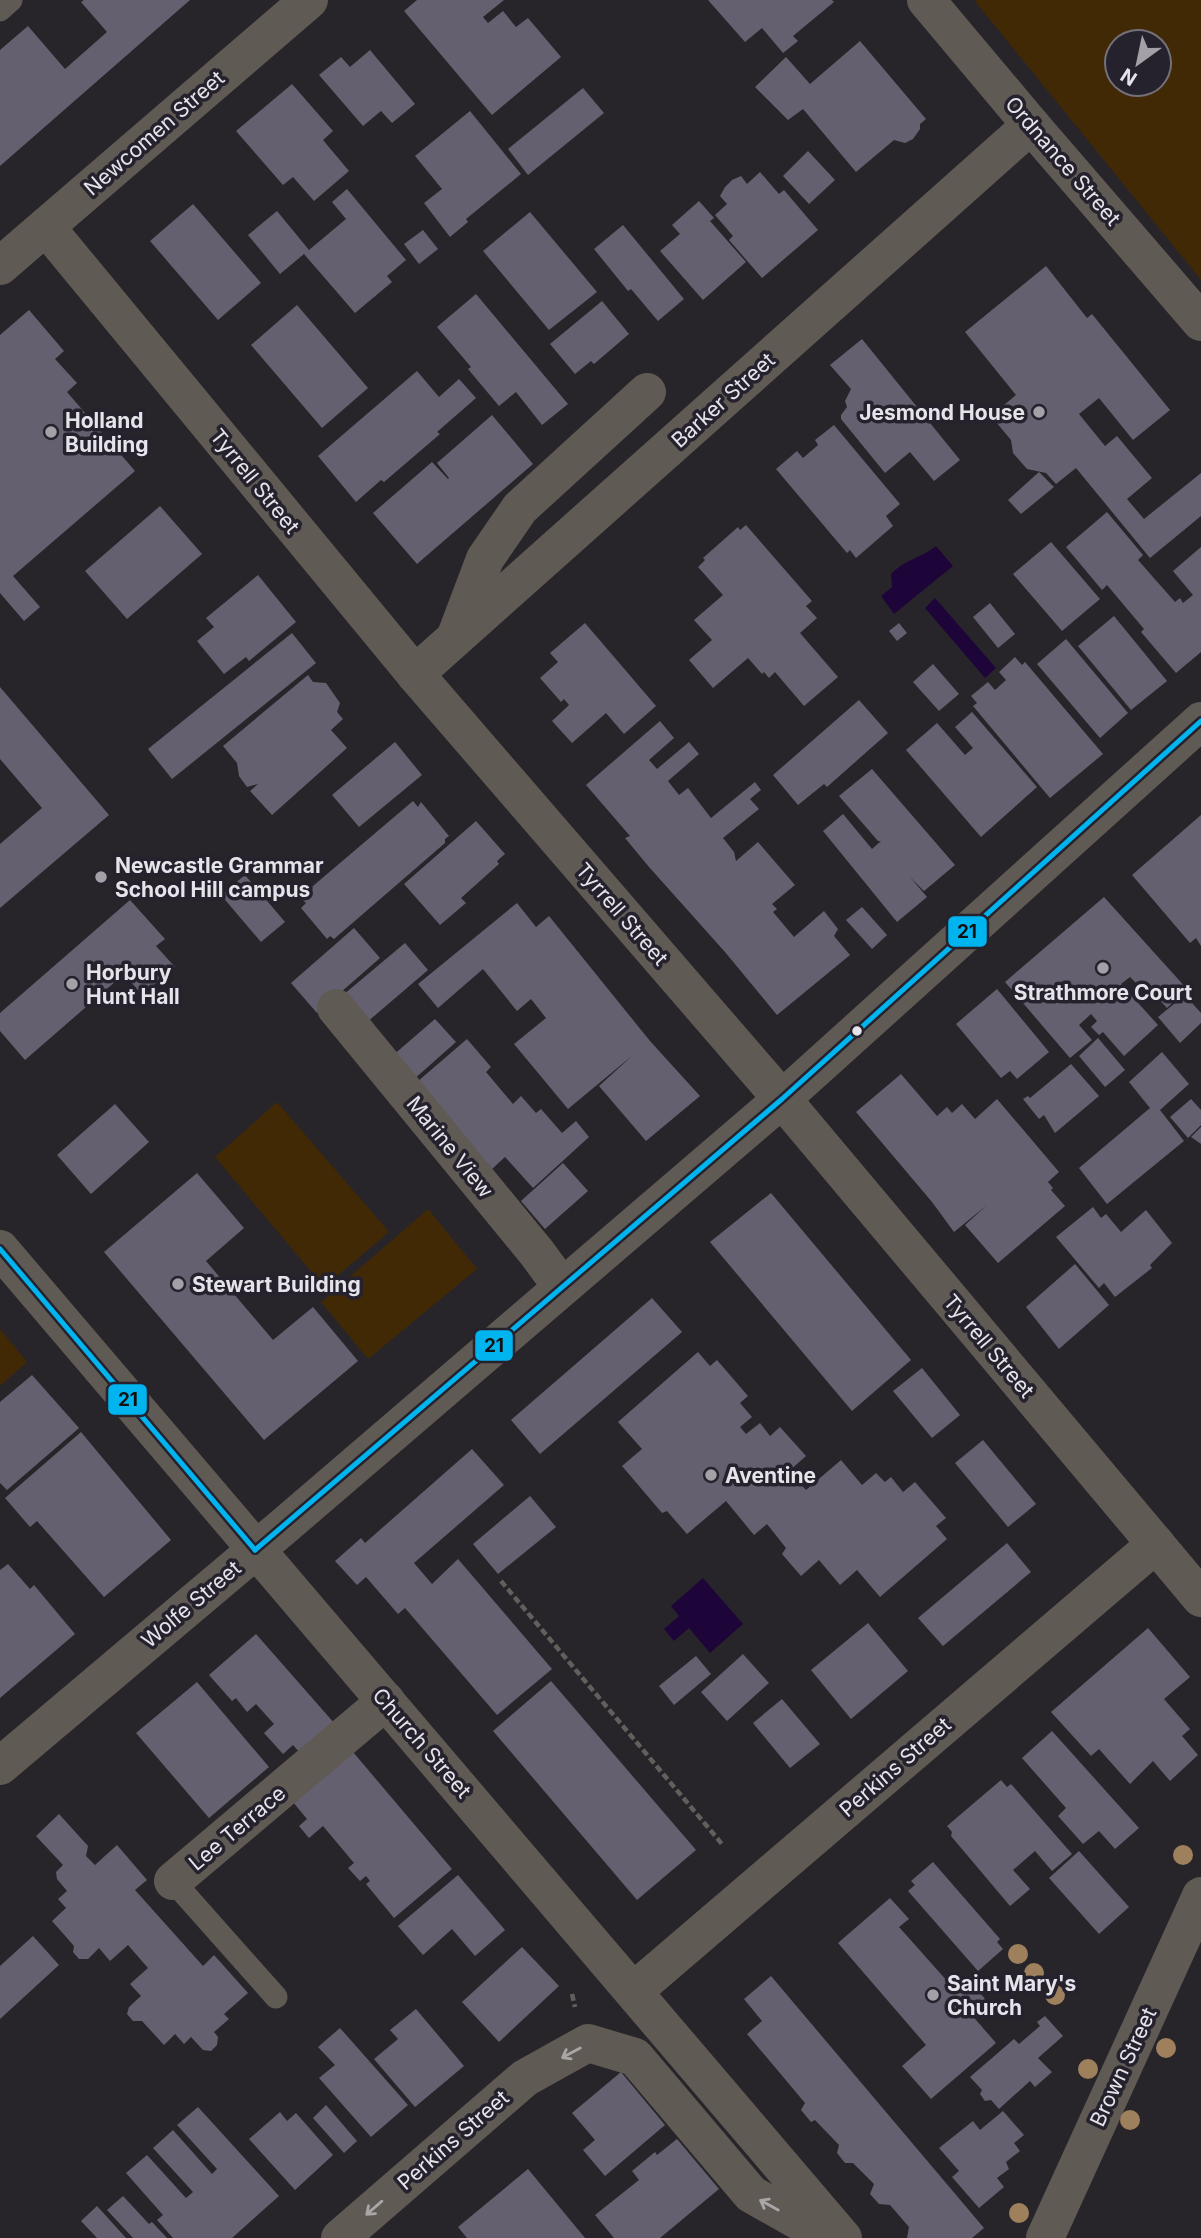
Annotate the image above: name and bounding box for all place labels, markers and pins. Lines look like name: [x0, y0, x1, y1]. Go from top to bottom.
place label: Jesmond House: [859, 400, 1025, 425]
marker: Jesmond House: [1031, 404, 1047, 420]
place label: Holland Building: [65, 408, 149, 457]
marker: Holland Building: [43, 424, 59, 440]
place label: Newcastle Grammar School Hill campus: [115, 853, 324, 902]
marker: Newcastle Grammar School Hill campus: [93, 869, 109, 885]
place label: Horbury Hunt Hall: [86, 960, 180, 1009]
marker: Strathmore Court: [1095, 960, 1111, 976]
marker: Horbury Hunt Hall: [64, 976, 80, 992]
place label: Strathmore Court: [1014, 980, 1193, 1005]
unlabelled marker: [850, 1024, 864, 1038]
place label: Stewart Building: [192, 1272, 361, 1297]
marker: Stewart Building: [170, 1276, 186, 1292]
place label: Aventine: [725, 1463, 816, 1488]
marker: Aventine: [703, 1467, 719, 1483]
place label: Saint Mary's Church: [947, 1971, 1076, 2020]
marker: Saint Mary's Church: [925, 1987, 941, 2003]

